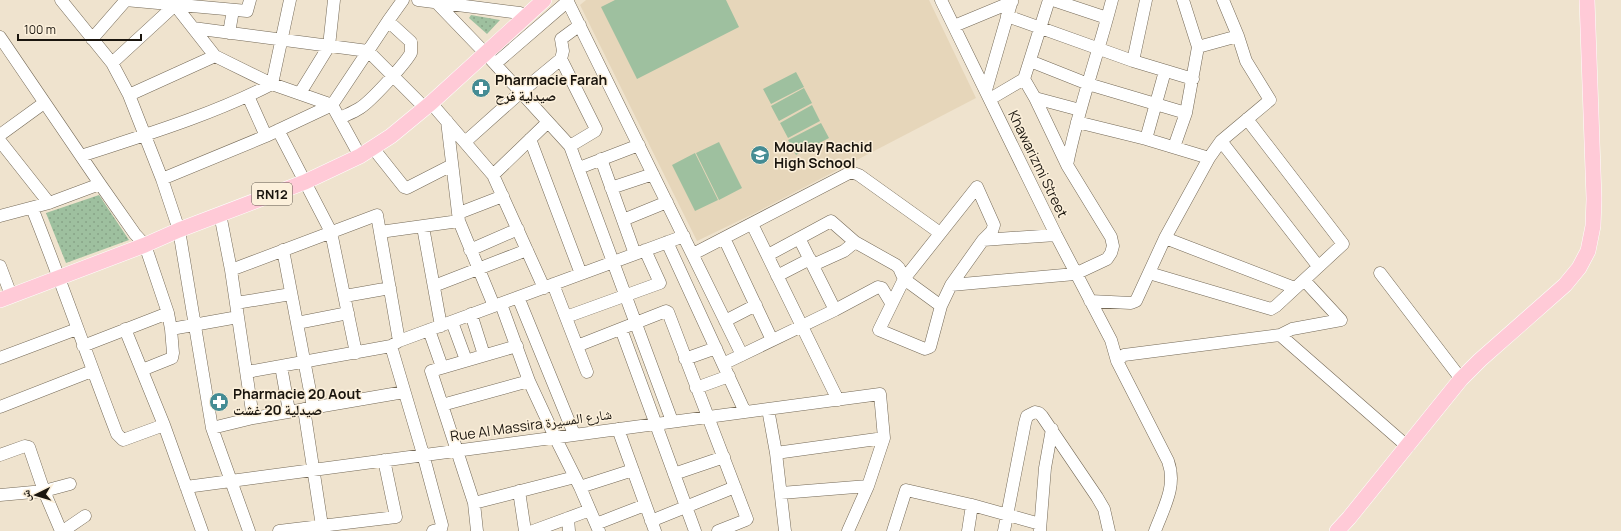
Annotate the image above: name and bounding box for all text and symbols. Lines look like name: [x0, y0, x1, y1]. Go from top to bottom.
scale bar: [18, 16, 141, 42]
text: 100 m: [24, 21, 56, 38]
place label: Pharmacie Farah صيدلية فرح: [495, 70, 607, 105]
pharmacy icon: Pharmacie Farah صيدلية فرح: [470, 77, 492, 99]
street label: Khawarizmi Street: [1004, 107, 1073, 221]
place label: Moulay Rachid High School: [774, 137, 872, 172]
school or university icon: Moulay Rachid High School: [749, 144, 771, 166]
road number: RN12: [252, 183, 292, 205]
place label: Pharmacie 20 Aout صيدلية 20 غشت: [233, 384, 361, 419]
pharmacy icon: Pharmacie 20 Aout صيدلية 20 غشت: [208, 391, 230, 413]
street label: Rue Al Massira شارع المسيرة: [449, 404, 613, 446]
north arrow: [16, 475, 56, 515]
text: ش: [18, 489, 35, 502]

